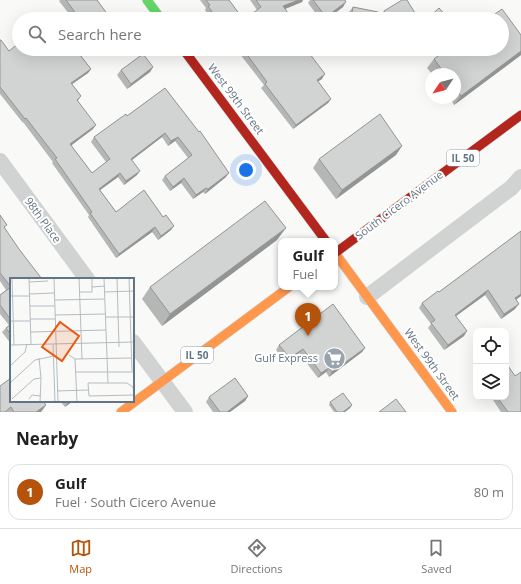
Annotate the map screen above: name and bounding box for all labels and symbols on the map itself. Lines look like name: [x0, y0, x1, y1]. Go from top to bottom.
street label: West 99th Street: [205, 60, 268, 137]
north arrow: [425, 68, 461, 104]
road number: IL 50: [447, 150, 479, 166]
your location: [236, 160, 256, 180]
street label: South Cicero Avenue: [352, 167, 446, 243]
street label: 98th Place: [22, 194, 65, 246]
inset map: [10, 278, 134, 402]
pin: 1: [295, 303, 321, 336]
street label: West 99th Street: [401, 325, 464, 403]
supermarket icon: Gulf Express: [321, 345, 347, 371]
road number: IL 50: [181, 347, 213, 363]
place label: Gulf Express: [254, 350, 318, 365]

